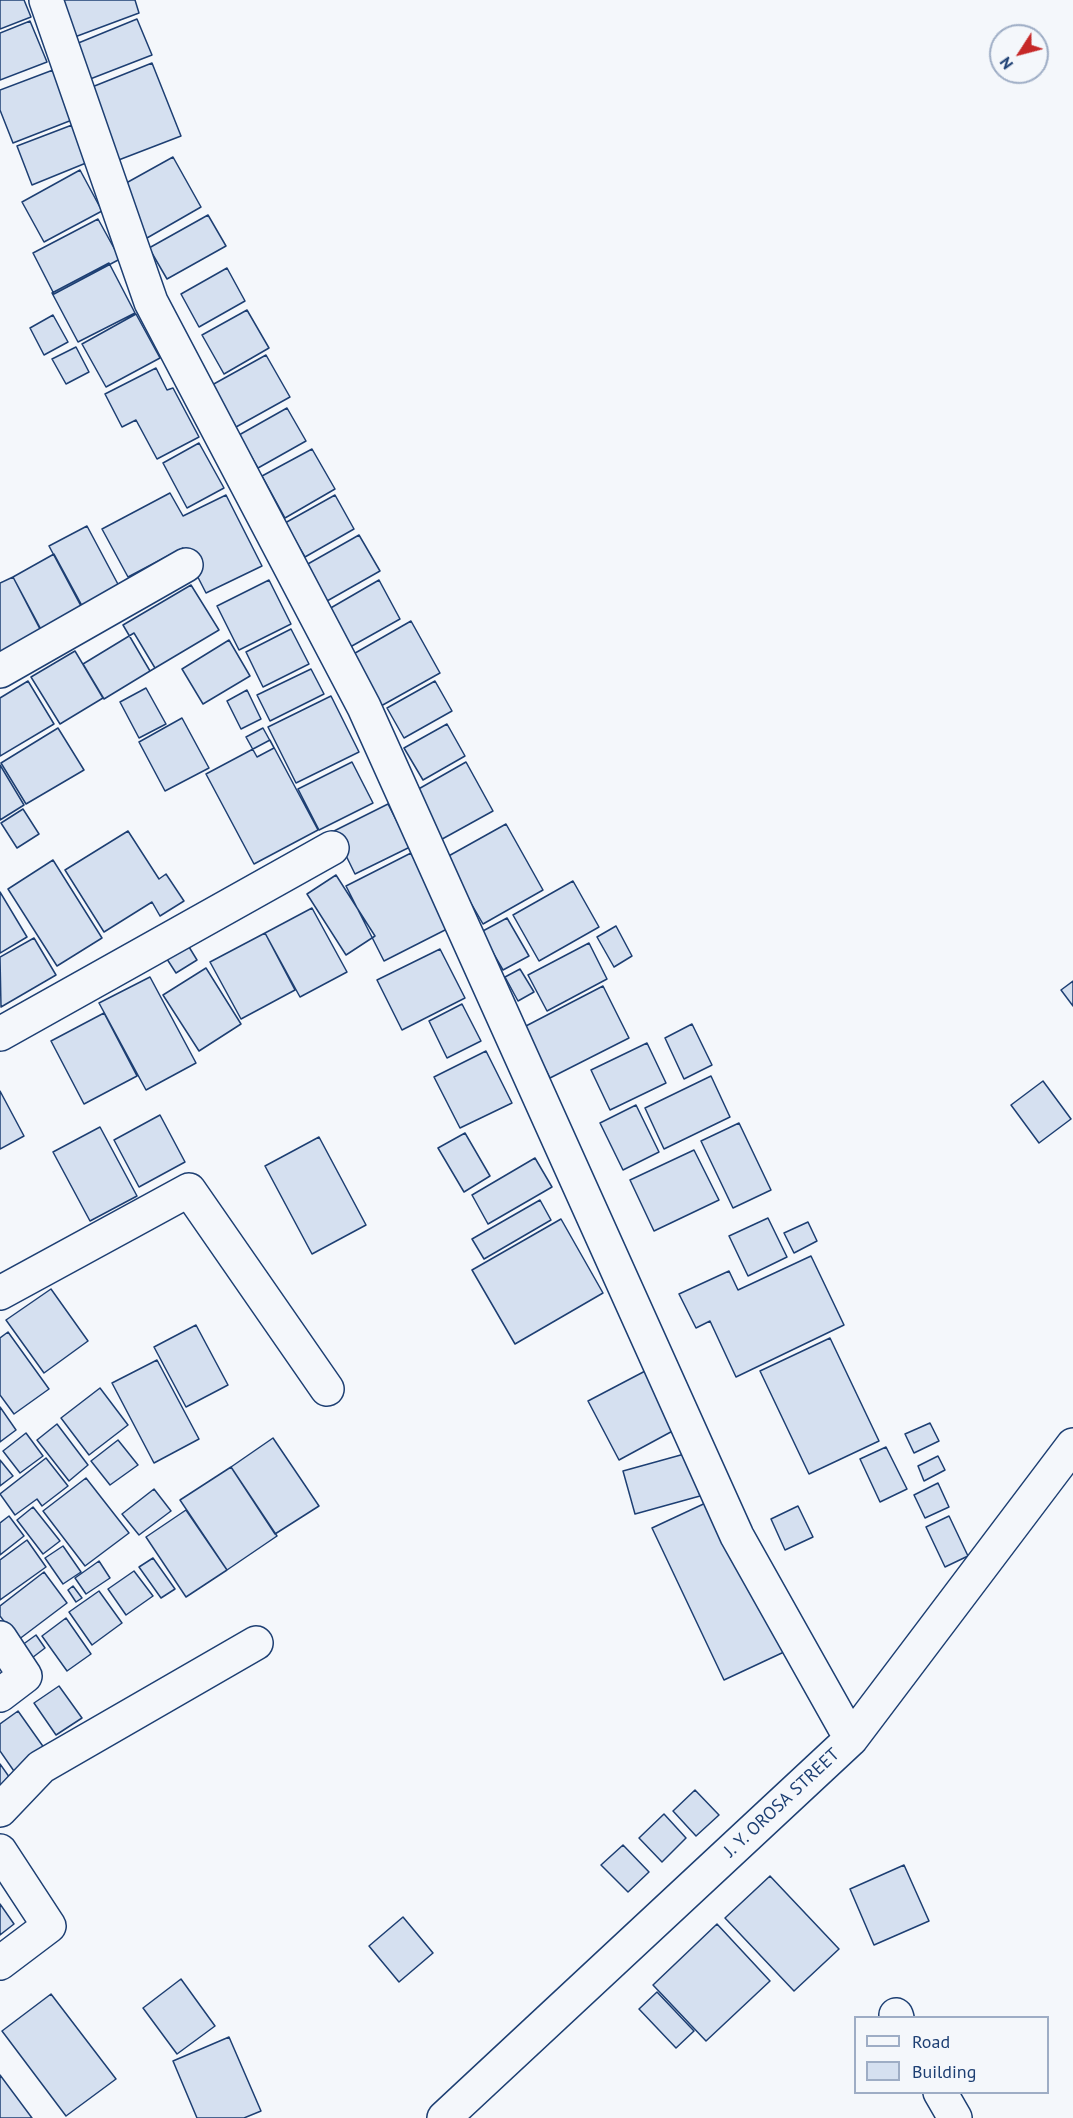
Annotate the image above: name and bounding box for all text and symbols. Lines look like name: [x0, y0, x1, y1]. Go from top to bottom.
north arrow: [989, 24, 1049, 84]
text: N: [995, 53, 1017, 74]
street label: J. Y. OROSA STREET: [720, 1744, 844, 1862]
legend: [854, 2016, 1049, 2094]
text: Road: [912, 2030, 950, 2053]
text: Building: [912, 2060, 976, 2083]

